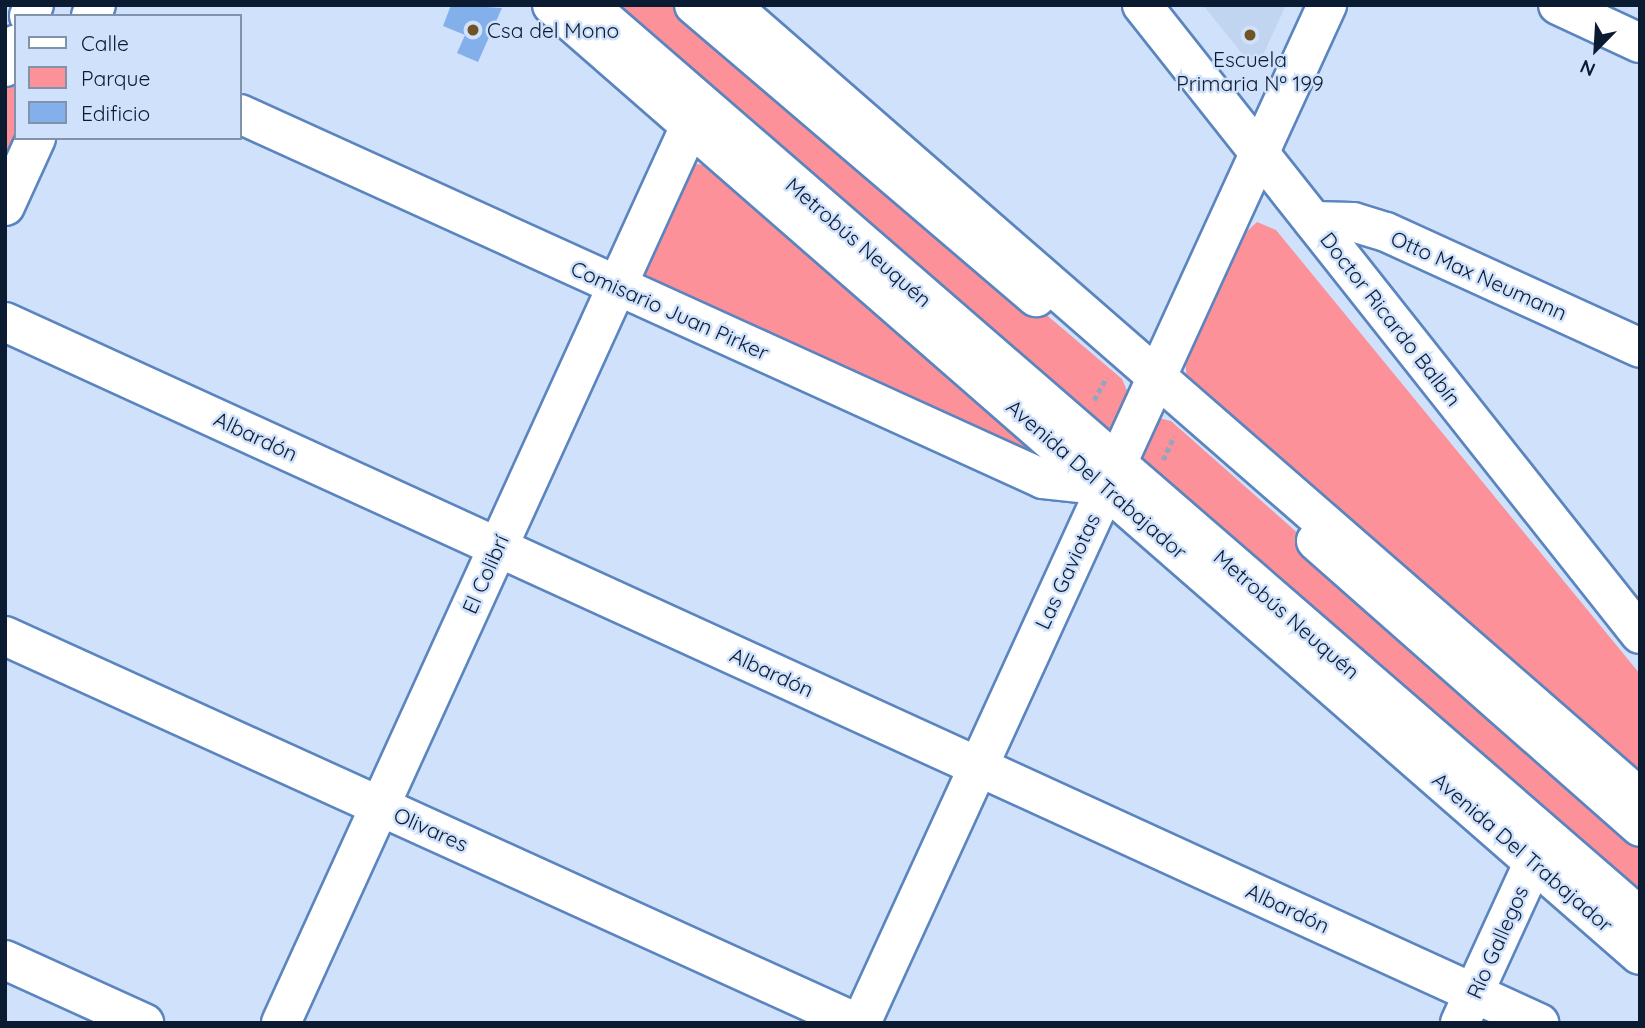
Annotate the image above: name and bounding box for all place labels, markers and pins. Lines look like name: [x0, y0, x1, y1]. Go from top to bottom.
place label: Csa del Mono: [487, 17, 619, 43]
marker: Csa del Mono: [465, 22, 481, 38]
marker: Escuela Primaria Nº 199: [1242, 27, 1258, 43]
place label: Escuela Primaria Nº 199: [1176, 46, 1324, 96]

